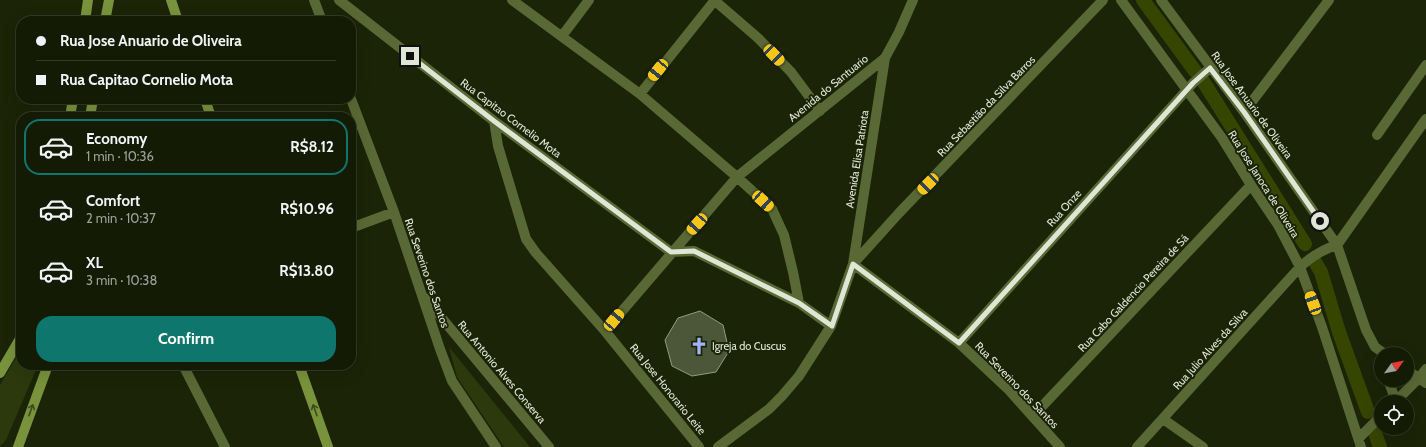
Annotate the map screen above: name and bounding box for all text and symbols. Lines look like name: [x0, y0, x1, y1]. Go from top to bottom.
text: Rua Jose Anuario de Oliveira: [60, 32, 242, 50]
car: [761, 42, 787, 68]
route end: [401, 47, 419, 65]
street label: Rua Jose Anuario de Oliveira: [1208, 49, 1296, 162]
street label: Avenida do Santuario: [785, 52, 871, 124]
street label: Rua Sebastião da Silva Barros: [934, 52, 1038, 160]
car: [646, 57, 670, 83]
text: Rua Capitao Cornelio Mota: [60, 71, 233, 89]
street label: Rua Capitao Cornelio Mota: [458, 75, 565, 161]
street label: Avenida Elisa Patriota: [842, 108, 872, 209]
street label: Rua Jose Janoca de Oliveira: [1225, 128, 1303, 241]
icon: car: [38, 129, 74, 165]
text: Economy: [86, 130, 147, 148]
text: R$8.12: [290, 138, 334, 156]
text: 1 min · 10:36: [86, 148, 154, 164]
car: [915, 171, 941, 197]
street label: Rua Onze: [1044, 186, 1085, 230]
car: [750, 189, 776, 213]
icon: car: [38, 191, 74, 227]
text: Comfort: [86, 192, 140, 210]
text: R$10.96: [280, 200, 334, 218]
text: 2 min · 10:37: [86, 210, 156, 226]
car: [685, 211, 709, 237]
route start: [1311, 212, 1329, 230]
street label: Rua Severino dos Santos: [402, 217, 452, 330]
street label: Rua Cabo Galdencio Pereira de Sá: [1075, 231, 1192, 355]
icon: car: [38, 253, 74, 289]
text: XL: [86, 254, 103, 272]
text: R$13.80: [279, 262, 334, 280]
text: 3 min · 10:38: [86, 272, 157, 288]
car: [1303, 290, 1323, 316]
street label: Rua Julio Alves da Silva: [1170, 305, 1251, 393]
car: [602, 307, 626, 333]
button: Confirm: [36, 316, 336, 362]
street label: Rua Antonio Alves Conserva: [455, 318, 550, 427]
church icon: Igreja do Cuscus: [689, 336, 709, 356]
place label: Igreja do Cuscus: [712, 339, 786, 353]
street label: Rua Severino dos Santos: [972, 339, 1062, 431]
street label: Rua Jose Honorario Leite: [627, 341, 709, 438]
north arrow: [1374, 347, 1414, 387]
map controls: [1374, 347, 1414, 435]
button: locate: [1374, 395, 1414, 435]
one-way arrow: [311, 404, 318, 417]
one-way arrow: [28, 405, 36, 417]

